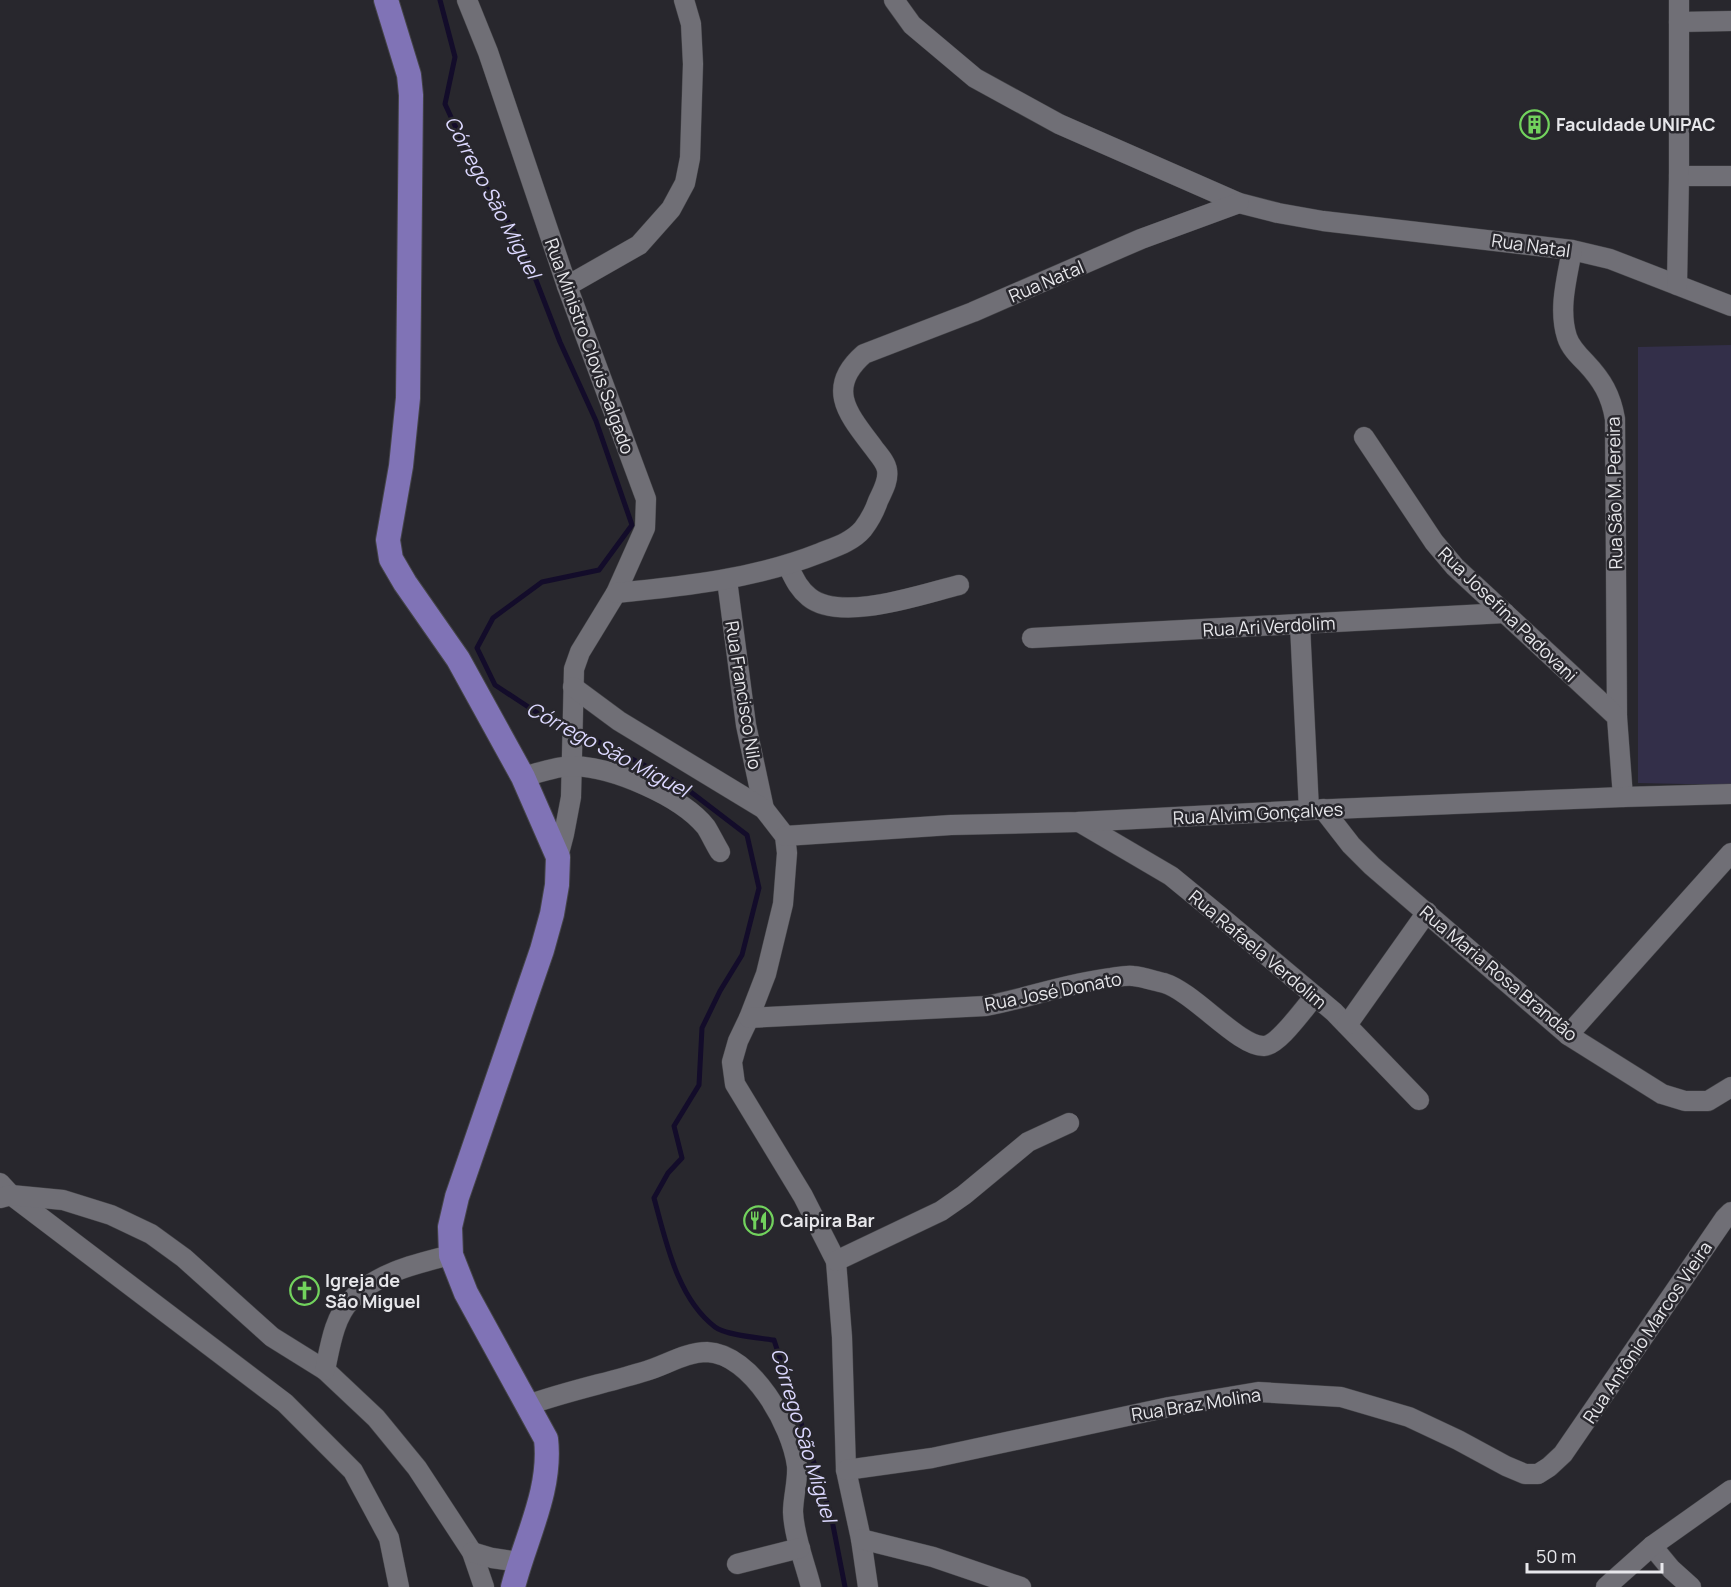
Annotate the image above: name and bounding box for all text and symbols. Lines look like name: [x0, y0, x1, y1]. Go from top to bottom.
building icon: Faculdade UNIPAC: [1519, 108, 1551, 140]
water label: Córrego São Miguel: [439, 111, 548, 285]
place label: Faculdade UNIPAC: [1556, 112, 1716, 136]
street label: Rua Natal: [1490, 228, 1572, 262]
street label: Rua Ministro Clovis Salgado: [540, 235, 640, 457]
street label: Rua Natal: [1005, 254, 1087, 308]
street label: Rua São M. Pereira: [1601, 416, 1627, 570]
street label: Rua Josefina Padovani: [1433, 541, 1583, 687]
street label: Rua Ari Verdolim: [1202, 611, 1336, 641]
street label: Rua Francisco Nilo: [720, 619, 768, 771]
water label: Córrego São Miguel: [522, 695, 696, 804]
street label: Rua Alvim Gonçalves: [1172, 797, 1344, 829]
street label: Rua Rafaela Verdolim: [1184, 884, 1332, 1014]
street label: Rua Maria Rosa Brandão: [1415, 900, 1583, 1046]
street label: Rua José Donato: [982, 966, 1124, 1016]
restaurant icon: Caipira Bar: [743, 1204, 775, 1236]
place label: Caipira Bar: [780, 1208, 875, 1232]
street label: Rua Antônio Marcos Vieira: [1577, 1236, 1717, 1428]
place label: Igreja de São Miguel: [325, 1268, 421, 1313]
church icon: Igreja de São Miguel: [288, 1274, 320, 1306]
water label: Córrego São Miguel: [765, 1345, 844, 1527]
street label: Rua Braz Molina: [1130, 1382, 1262, 1426]
scale bar: [1527, 1536, 1662, 1574]
text: 50 m: [1536, 1544, 1576, 1568]

